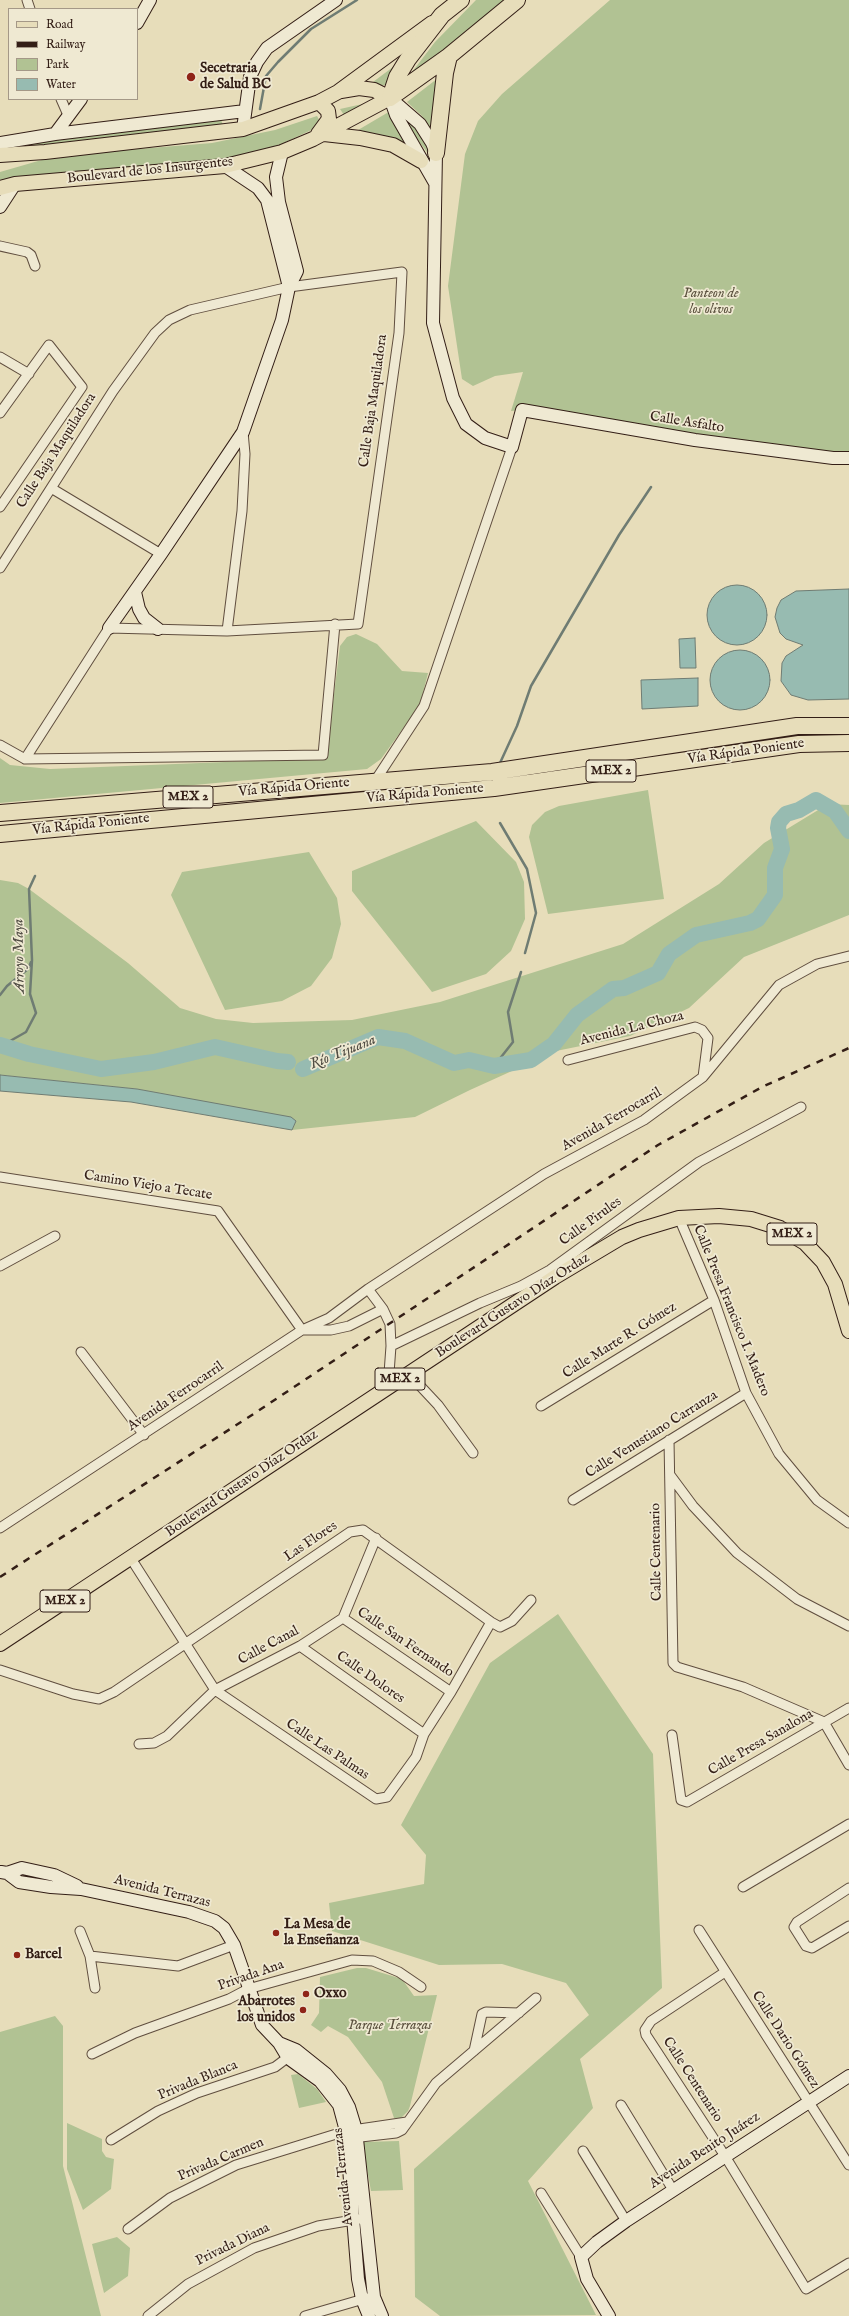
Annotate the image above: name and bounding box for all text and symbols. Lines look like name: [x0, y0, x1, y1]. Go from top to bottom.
legend: [8, 8, 138, 100]
text: Road: [46, 17, 73, 32]
text: Railway: [46, 37, 85, 52]
text: Park: [46, 57, 69, 72]
place label: Secetraria de Salud BC: [200, 61, 271, 94]
marker: Secetraria de Salud BC: [185, 71, 197, 83]
text: Water: [46, 77, 76, 92]
street label: Boulevard de los Insurgentes: [66, 154, 234, 188]
park label: Panteon de los olivos: [683, 286, 739, 318]
street label: Calle Baja Maquiladora: [356, 333, 392, 469]
street label: Calle Baja Maquiladora: [13, 390, 101, 512]
street label: Calle Asfalto: [649, 409, 725, 437]
street label: Vía Rápida Poniente: [687, 735, 805, 769]
road number: MEX 2: [586, 760, 636, 782]
street label: Vía Rápida Oriente: [238, 775, 350, 801]
street label: Vía Rápida Poniente: [366, 781, 484, 807]
road number: MEX 2: [163, 786, 213, 808]
street label: Vía Rápida Poniente: [32, 810, 150, 840]
water label: Arroyo Maya: [10, 919, 30, 993]
street label: Avenida La Choza: [579, 1008, 685, 1050]
water label: Río Tijuana: [307, 1032, 379, 1074]
street label: Avenida Ferrocarril: [559, 1085, 665, 1155]
street label: Camino Viejo a Tecate: [83, 1168, 213, 1204]
street label: Calle Pirules: [557, 1194, 625, 1250]
street label: Calle Presa Francisco I. Madero: [689, 1223, 773, 1399]
road number: MEX 2: [767, 1223, 817, 1245]
street label: Boulevard Gustavo Díaz Ordaz: [433, 1250, 593, 1362]
street label: Calle Marte R. Gómez: [560, 1299, 680, 1383]
street label: Avenida Ferrocarril: [125, 1359, 227, 1435]
road number: MEX 2: [375, 1368, 425, 1390]
street label: Calle Venustiano Carranza: [583, 1387, 721, 1483]
street label: Boulevard Gustavo Díaz Ordaz: [163, 1427, 321, 1541]
street label: Calle Centenario: [648, 1503, 666, 1601]
street label: Las Flores: [281, 1518, 341, 1566]
road number: MEX 2: [40, 1590, 90, 1612]
street label: Calle San Fernando: [353, 1604, 457, 1682]
street label: Calle Canal: [236, 1623, 302, 1669]
street label: Calle Dolores: [333, 1648, 407, 1708]
street label: Calle Presa Sanalona: [706, 1706, 816, 1780]
street label: Calle Las Palmas: [282, 1716, 372, 1784]
street label: Avenida Terrazas: [112, 1872, 212, 1912]
place label: La Mesa de la Enseñanza: [284, 1917, 359, 1950]
marker: La Mesa de la Enseñanza: [271, 1928, 281, 1938]
place label: Barcel: [25, 1947, 62, 1963]
marker: Barcel: [12, 1950, 22, 1960]
street label: Privada Ana: [216, 1957, 286, 1995]
place label: Oxxo: [314, 1986, 347, 2002]
street label: Calle Dario Gómez: [747, 1988, 823, 2092]
marker: Oxxo: [301, 1989, 311, 1999]
place label: Abarrotes los unidos: [237, 1994, 295, 2026]
marker: Abarrotes los unidos: [298, 2005, 308, 2015]
park label: Parque Terrazas: [348, 2018, 432, 2034]
street label: Calle Centenario: [658, 2034, 726, 2126]
street label: Privada Blanca: [156, 2057, 240, 2105]
street label: Avenida Benito Juárez: [647, 2109, 763, 2193]
street label: Avenida Terrazas: [330, 2127, 358, 2227]
street label: Privada Carmen: [176, 2134, 266, 2186]
street label: Privada Diana: [193, 2220, 273, 2270]

